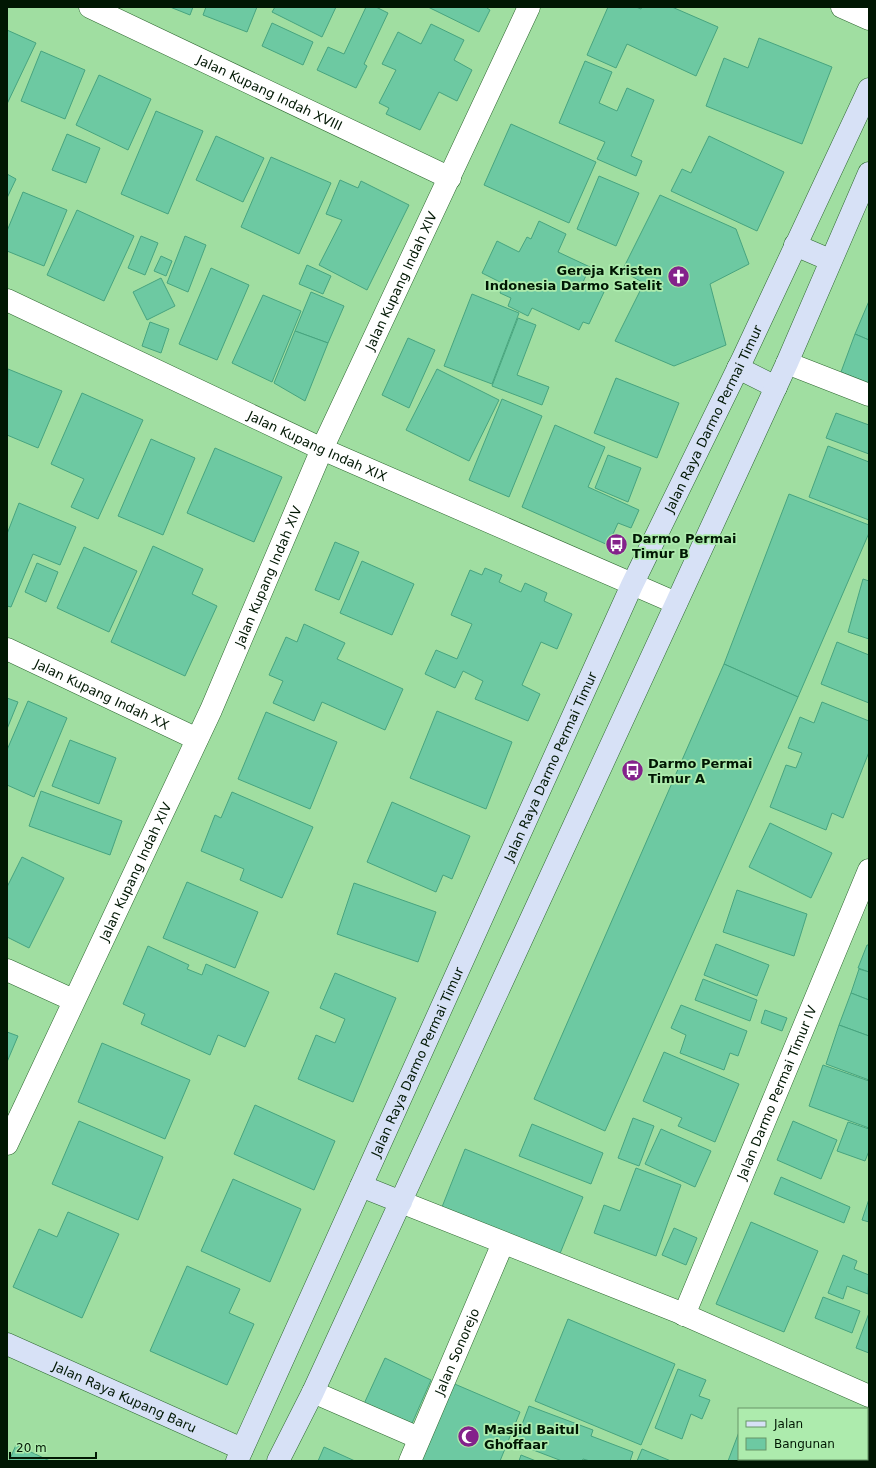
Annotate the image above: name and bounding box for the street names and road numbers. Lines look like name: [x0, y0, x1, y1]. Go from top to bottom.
street label: Jalan Kupang Indah XVIII: [194, 52, 345, 134]
street label: Jalan Kupang Indah XIV: [362, 209, 440, 353]
street label: Jalan Raya Darmo Permai Timur: [661, 322, 766, 516]
street label: Jalan Kupang Indah XIX: [244, 408, 389, 484]
street label: Jalan Kupang Indah XIV: [232, 504, 305, 650]
street label: Jalan Kupang Indah XX: [31, 656, 172, 733]
street label: Jalan Raya Darmo Permai Timur: [501, 669, 600, 865]
street label: Jalan Kupang Indah XIV: [96, 800, 174, 944]
street label: Jalan Raya Darmo Permai Timur: [368, 964, 467, 1160]
street label: Jalan Darmo Permai Timur IV: [734, 1003, 820, 1183]
street label: Jalan Sonorejo: [432, 1306, 482, 1398]
street label: Jalan Raya Kupang Baru: [49, 1358, 199, 1436]

